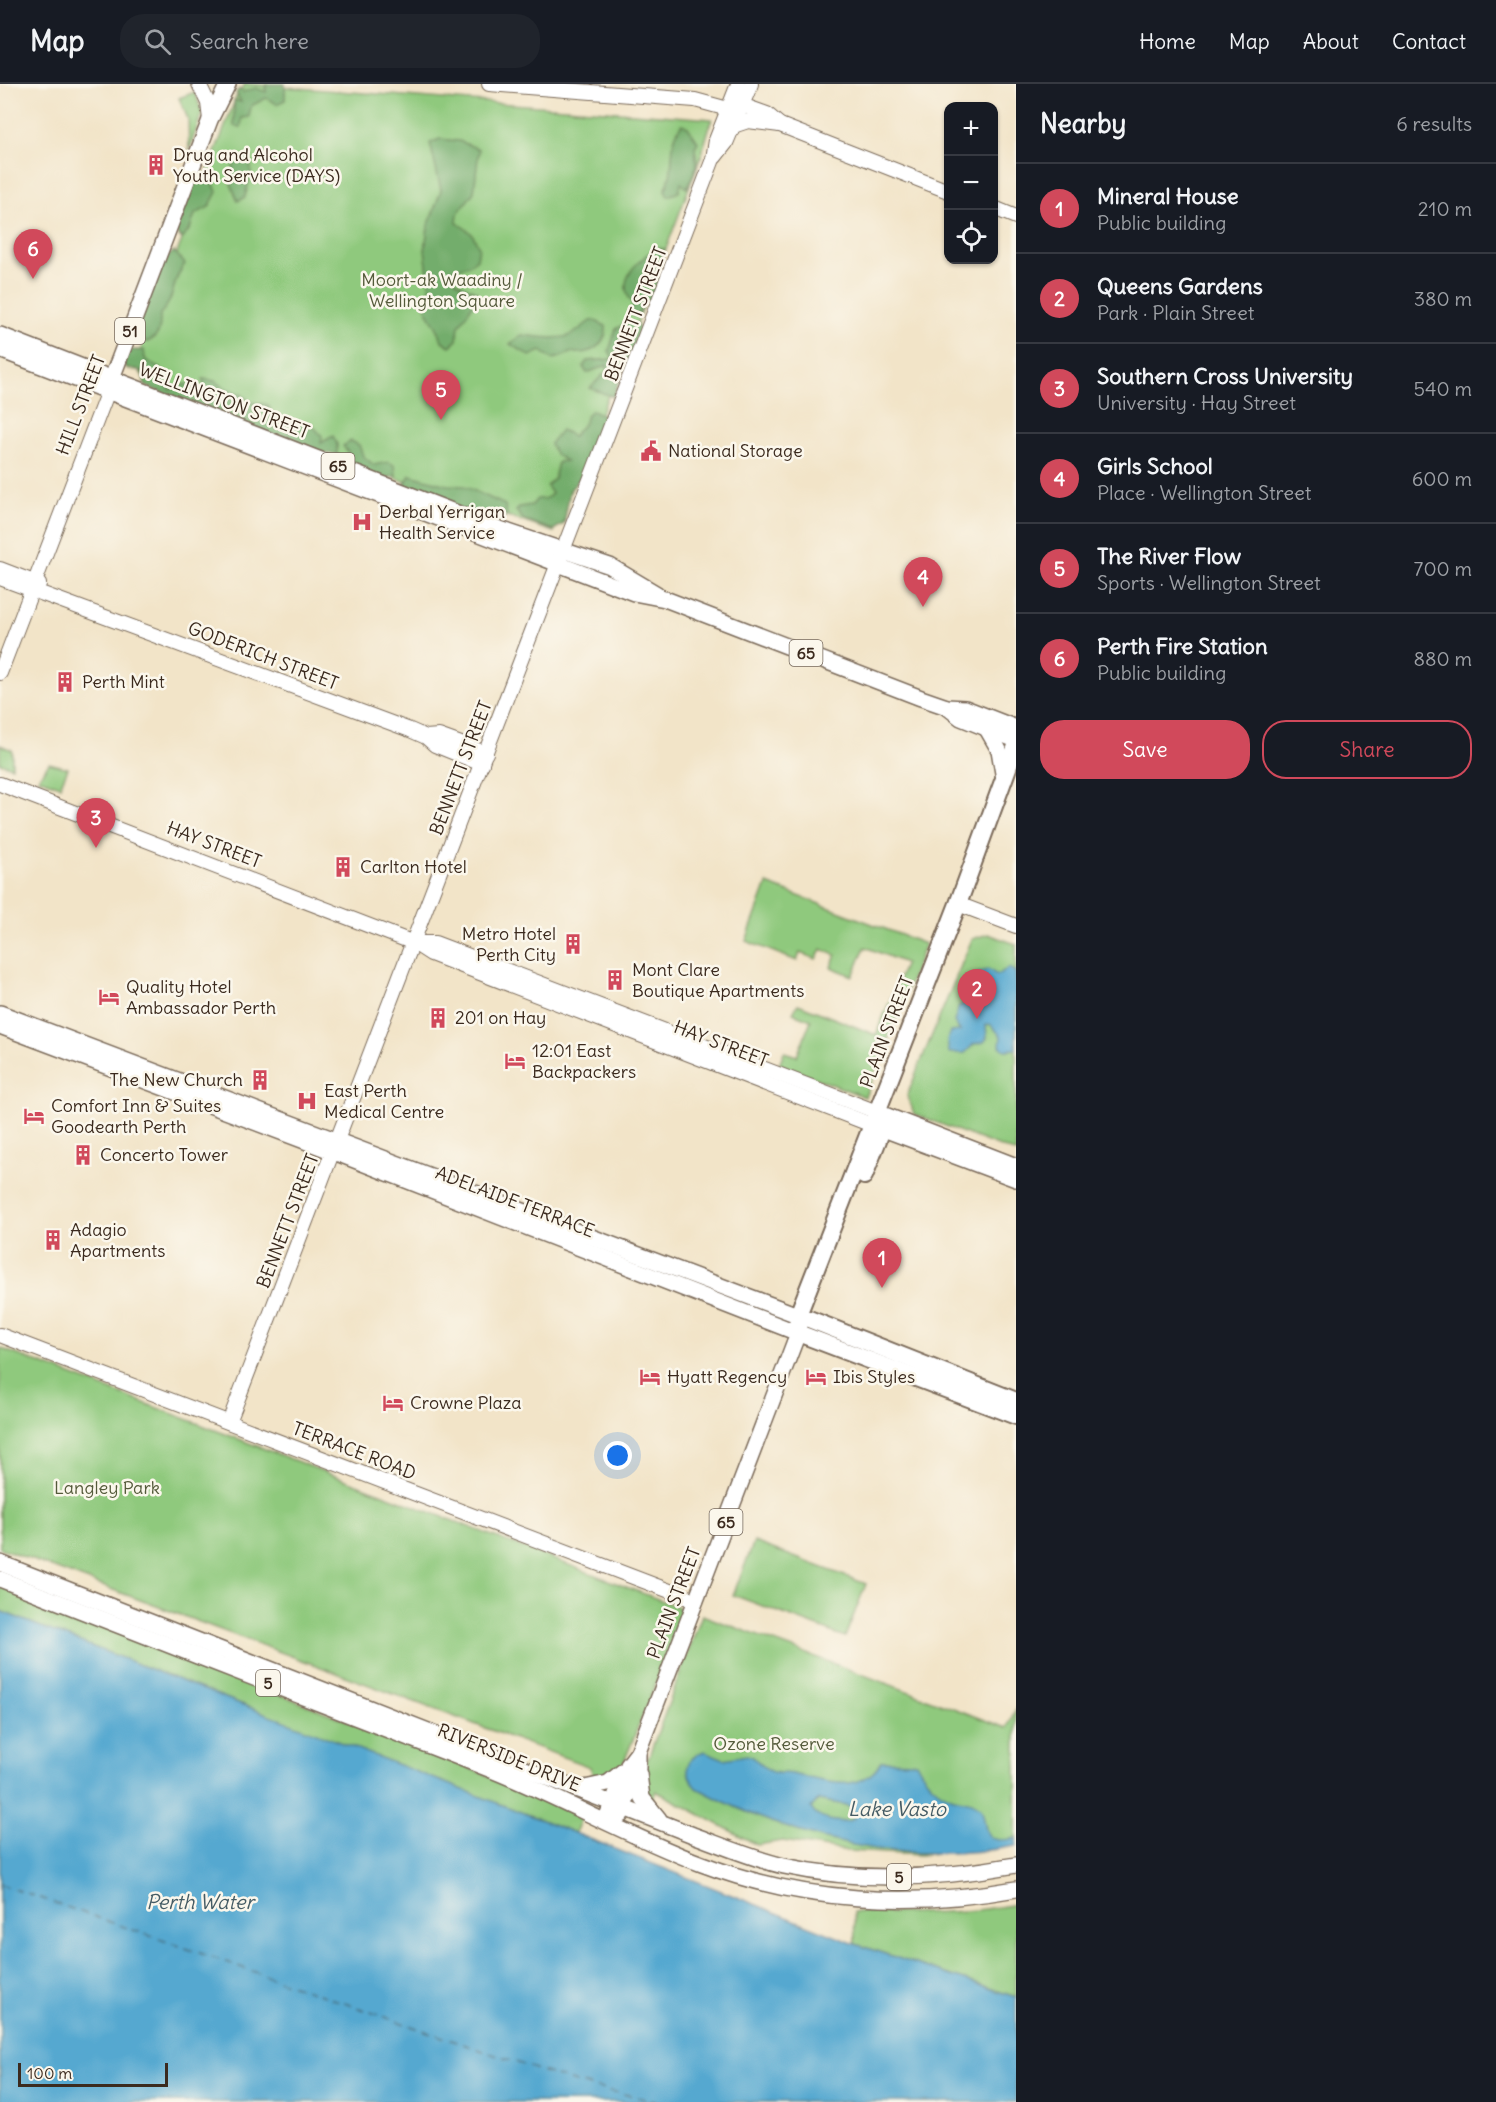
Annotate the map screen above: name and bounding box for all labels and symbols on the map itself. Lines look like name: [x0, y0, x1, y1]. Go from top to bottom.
place label: Drug and Alcohol Youth Service (DAYS): [173, 143, 340, 187]
building icon: Drug and Alcohol Youth Service (DAYS): [144, 153, 168, 177]
pin: 6: [14, 230, 52, 279]
street label: BENNETT STREET: [599, 243, 672, 384]
park label: Moort-ak Waadiny / Wellington Square: [361, 268, 523, 312]
road number: 51: [115, 318, 145, 344]
street label: HILL STREET: [51, 351, 110, 458]
street label: WELLINGTON STREET: [136, 357, 313, 444]
pin: 5: [422, 370, 460, 420]
public building icon: National Storage: [639, 439, 663, 463]
place label: National Storage: [668, 439, 803, 462]
road number: 65: [322, 453, 354, 479]
place label: Derbal Yerrigan Health Service: [379, 500, 505, 544]
hospital icon: Derbal Yerrigan Health Service: [350, 510, 374, 534]
pin: 4: [904, 558, 942, 607]
street label: GODERICH STREET: [185, 616, 342, 695]
road number: 65: [790, 640, 822, 666]
building icon: Perth Mint: [53, 670, 77, 694]
place label: Perth Mint: [82, 670, 165, 693]
street label: BENNETT STREET: [424, 697, 497, 838]
pin: 3: [76, 798, 116, 848]
street label: HAY STREET: [164, 816, 265, 873]
building icon: Carlton Hotel: [331, 855, 355, 879]
place label: Carlton Hotel: [360, 855, 467, 878]
place label: Metro Hotel Perth City: [462, 922, 556, 966]
building icon: Metro Hotel Perth City: [561, 932, 585, 956]
place label: Mont Clare Boutique Apartments: [632, 958, 804, 1002]
building icon: Mont Clare Boutique Apartments: [603, 968, 627, 992]
pin: 2: [958, 970, 996, 1019]
street label: PLAIN STREET: [855, 973, 918, 1091]
place label: Quality Hotel Ambassador Perth: [126, 975, 276, 1019]
hotel icon: Quality Hotel Ambassador Perth: [97, 985, 121, 1009]
building icon: 201 on Hay: [426, 1006, 450, 1030]
place label: 201 on Hay: [455, 1006, 546, 1029]
street label: HAY STREET: [671, 1015, 772, 1072]
place label: 12:01 East Backpackers: [532, 1039, 636, 1083]
hotel icon: 12:01 East Backpackers: [503, 1049, 527, 1073]
place label: The New Church: [109, 1068, 243, 1091]
building icon: The New Church: [248, 1068, 272, 1092]
place label: East Perth Medical Centre: [324, 1079, 444, 1123]
hospital icon: East Perth Medical Centre: [295, 1089, 319, 1113]
place label: Comfort Inn & Suites Goodearth Perth: [51, 1094, 221, 1138]
hotel icon: Comfort Inn & Suites Goodearth Perth: [22, 1104, 46, 1128]
building icon: Concerto Tower: [71, 1143, 95, 1167]
place label: Concerto Tower: [100, 1143, 229, 1166]
street label: BENNETT STREET: [251, 1150, 324, 1291]
street label: ADELAIDE TERRACE: [432, 1161, 598, 1242]
place label: Adagio Apartments: [70, 1218, 166, 1262]
building icon: Adagio Apartments: [41, 1228, 65, 1252]
pin: 1: [862, 1238, 902, 1288]
hotel icon: Hyatt Regency: [638, 1365, 662, 1389]
place label: Hyatt Regency: [667, 1365, 787, 1388]
hotel icon: Ibis Styles: [804, 1365, 828, 1389]
place label: Ibis Styles: [833, 1365, 915, 1388]
hotel icon: Crowne Plaza: [381, 1391, 405, 1415]
place label: Crowne Plaza: [410, 1391, 521, 1414]
street label: TERRACE ROAD: [289, 1416, 419, 1485]
your location: [603, 1441, 632, 1470]
park label: Langley Park: [54, 1476, 160, 1499]
road number: 65: [710, 1509, 742, 1535]
street label: PLAIN STREET: [642, 1544, 705, 1662]
road number: 5: [256, 1670, 280, 1696]
street label: RIVERSIDE DRIVE: [434, 1718, 584, 1797]
park label: Ozone Reserve: [713, 1732, 835, 1755]
water label: Lake Vasto: [848, 1796, 948, 1821]
road number: 5: [887, 1864, 911, 1890]
water label: Perth Water: [146, 1889, 257, 1914]
scale bar: [18, 2060, 168, 2088]

